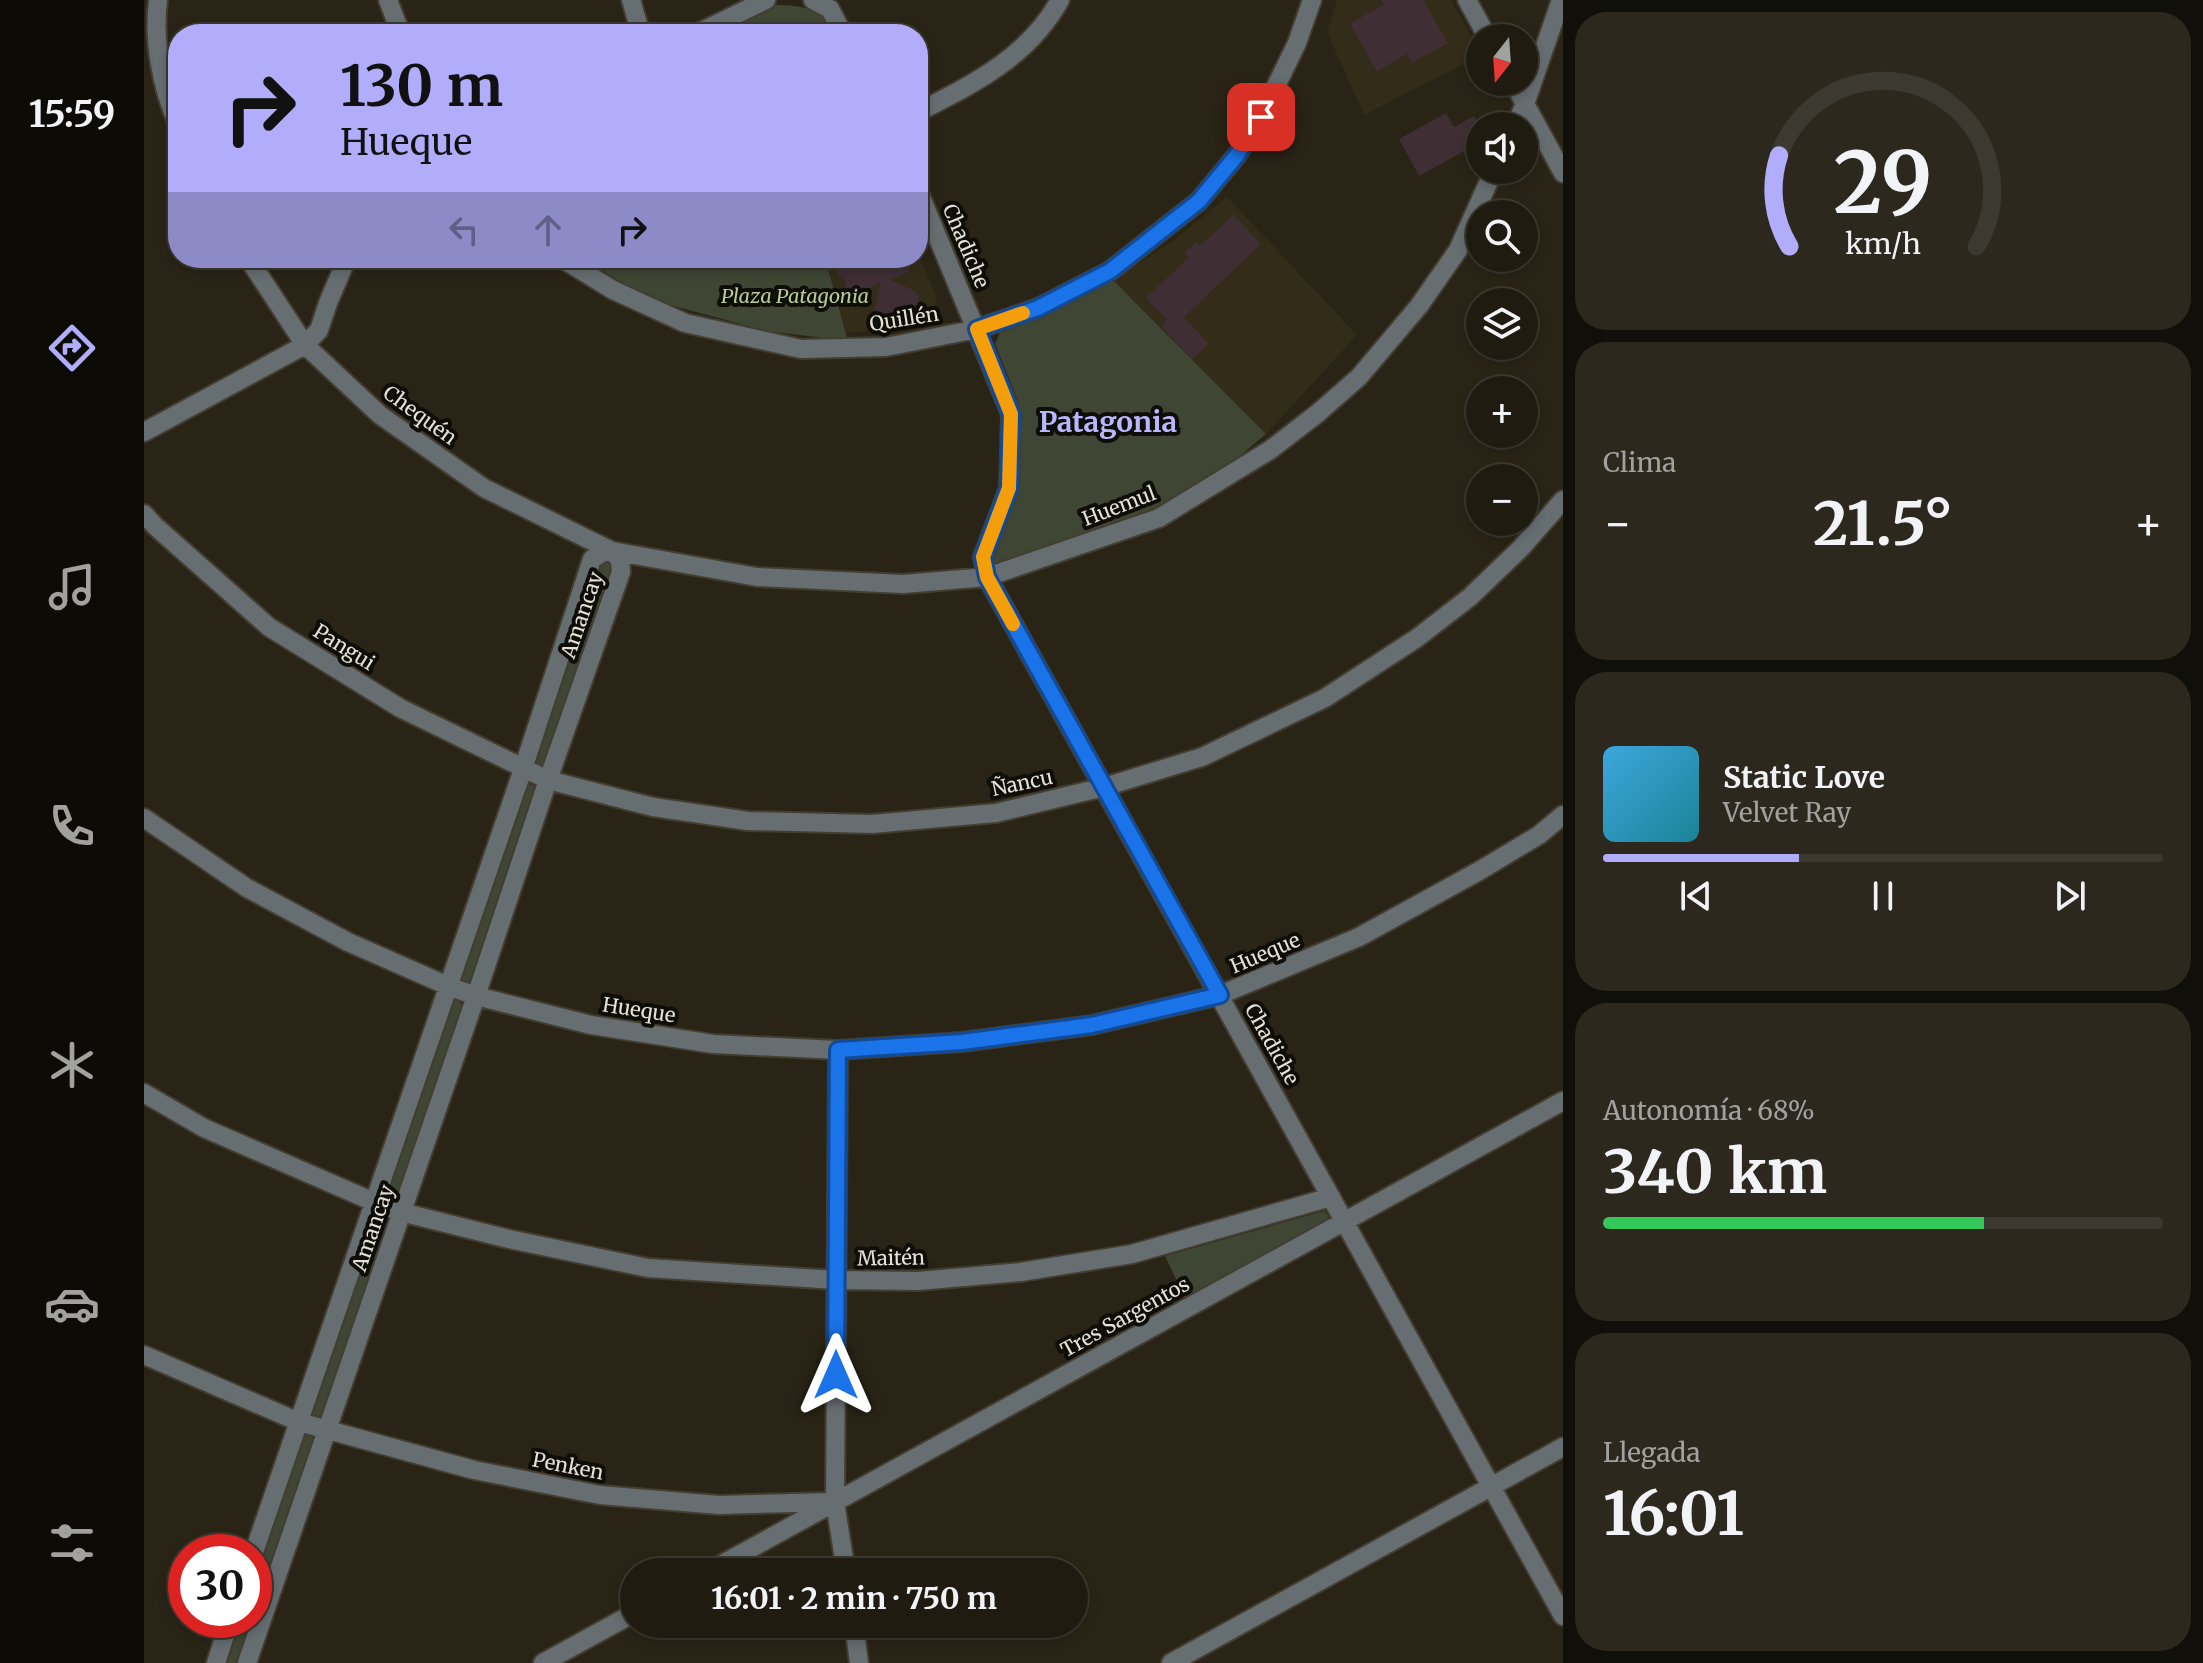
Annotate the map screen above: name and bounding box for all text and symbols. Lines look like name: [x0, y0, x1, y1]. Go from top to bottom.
north arrow: [1466, 24, 1538, 96]
map controls: [1466, 24, 1538, 536]
text: 130 m: [340, 51, 503, 121]
icon: right: [208, 56, 312, 160]
pin: [1227, 83, 1295, 151]
text: 15:59: [29, 92, 115, 137]
icon: arrive: [1239, 95, 1283, 139]
button: sound: [1466, 112, 1538, 184]
text: Hueque: [340, 120, 472, 165]
text: 29: [1834, 131, 1932, 236]
street label: Chadiche: [938, 200, 995, 292]
button: search: [1466, 200, 1538, 272]
icon: left: [442, 208, 486, 252]
icon: ahead: [526, 208, 570, 252]
icon: right: [610, 208, 654, 252]
text: km/h: [1845, 226, 1921, 262]
park label: Plaza Patagonia: [721, 283, 869, 308]
button: layers: [1466, 288, 1538, 360]
street label: Quillén: [868, 301, 940, 336]
icon: directions: [44, 320, 100, 376]
button: +: [1466, 376, 1538, 448]
street label: Chequén: [379, 380, 462, 450]
district label: Patagonia: [1039, 404, 1178, 440]
text: Clima: [1603, 446, 1676, 479]
button: −: [1466, 464, 1538, 536]
street label: Huemul: [1079, 480, 1159, 531]
text: 21.5°: [1813, 486, 1953, 561]
text: −: [1603, 496, 1632, 551]
text: +: [2134, 496, 2163, 551]
icon: music: [44, 559, 100, 615]
street label: Amancay: [555, 568, 608, 662]
street label: Pangui: [309, 618, 379, 675]
text: Static Love: [1723, 758, 1885, 796]
street label: Ñancu: [989, 763, 1055, 801]
text: Velvet Ray: [1723, 796, 1851, 829]
icon: phone: [44, 798, 100, 854]
icon: previous: [1674, 874, 1718, 918]
icon: pause: [1861, 874, 1905, 918]
icon: next: [2048, 874, 2092, 918]
street label: Hueque: [1226, 927, 1304, 978]
street label: Hueque: [601, 991, 677, 1028]
street label: Chadiche: [1240, 999, 1305, 1089]
icon: climate: [44, 1037, 100, 1093]
text: Autonomía · 68%: [1603, 1094, 1815, 1127]
text: 340 km: [1603, 1134, 1827, 1209]
street label: Amancay: [346, 1181, 399, 1275]
street label: Maitén: [857, 1244, 925, 1271]
street label: Tres Sargentos: [1056, 1271, 1193, 1362]
icon: car: [44, 1276, 100, 1332]
position arrow: [794, 1333, 878, 1417]
text: Llegada: [1603, 1436, 1700, 1469]
street label: Penken: [530, 1446, 606, 1485]
text: 16:01: [1603, 1476, 1744, 1551]
icon: filters: [44, 1515, 100, 1571]
speed limit sign: 30: [168, 1534, 272, 1638]
text: 16:01 · 2 min · 750 m: [711, 1579, 997, 1617]

